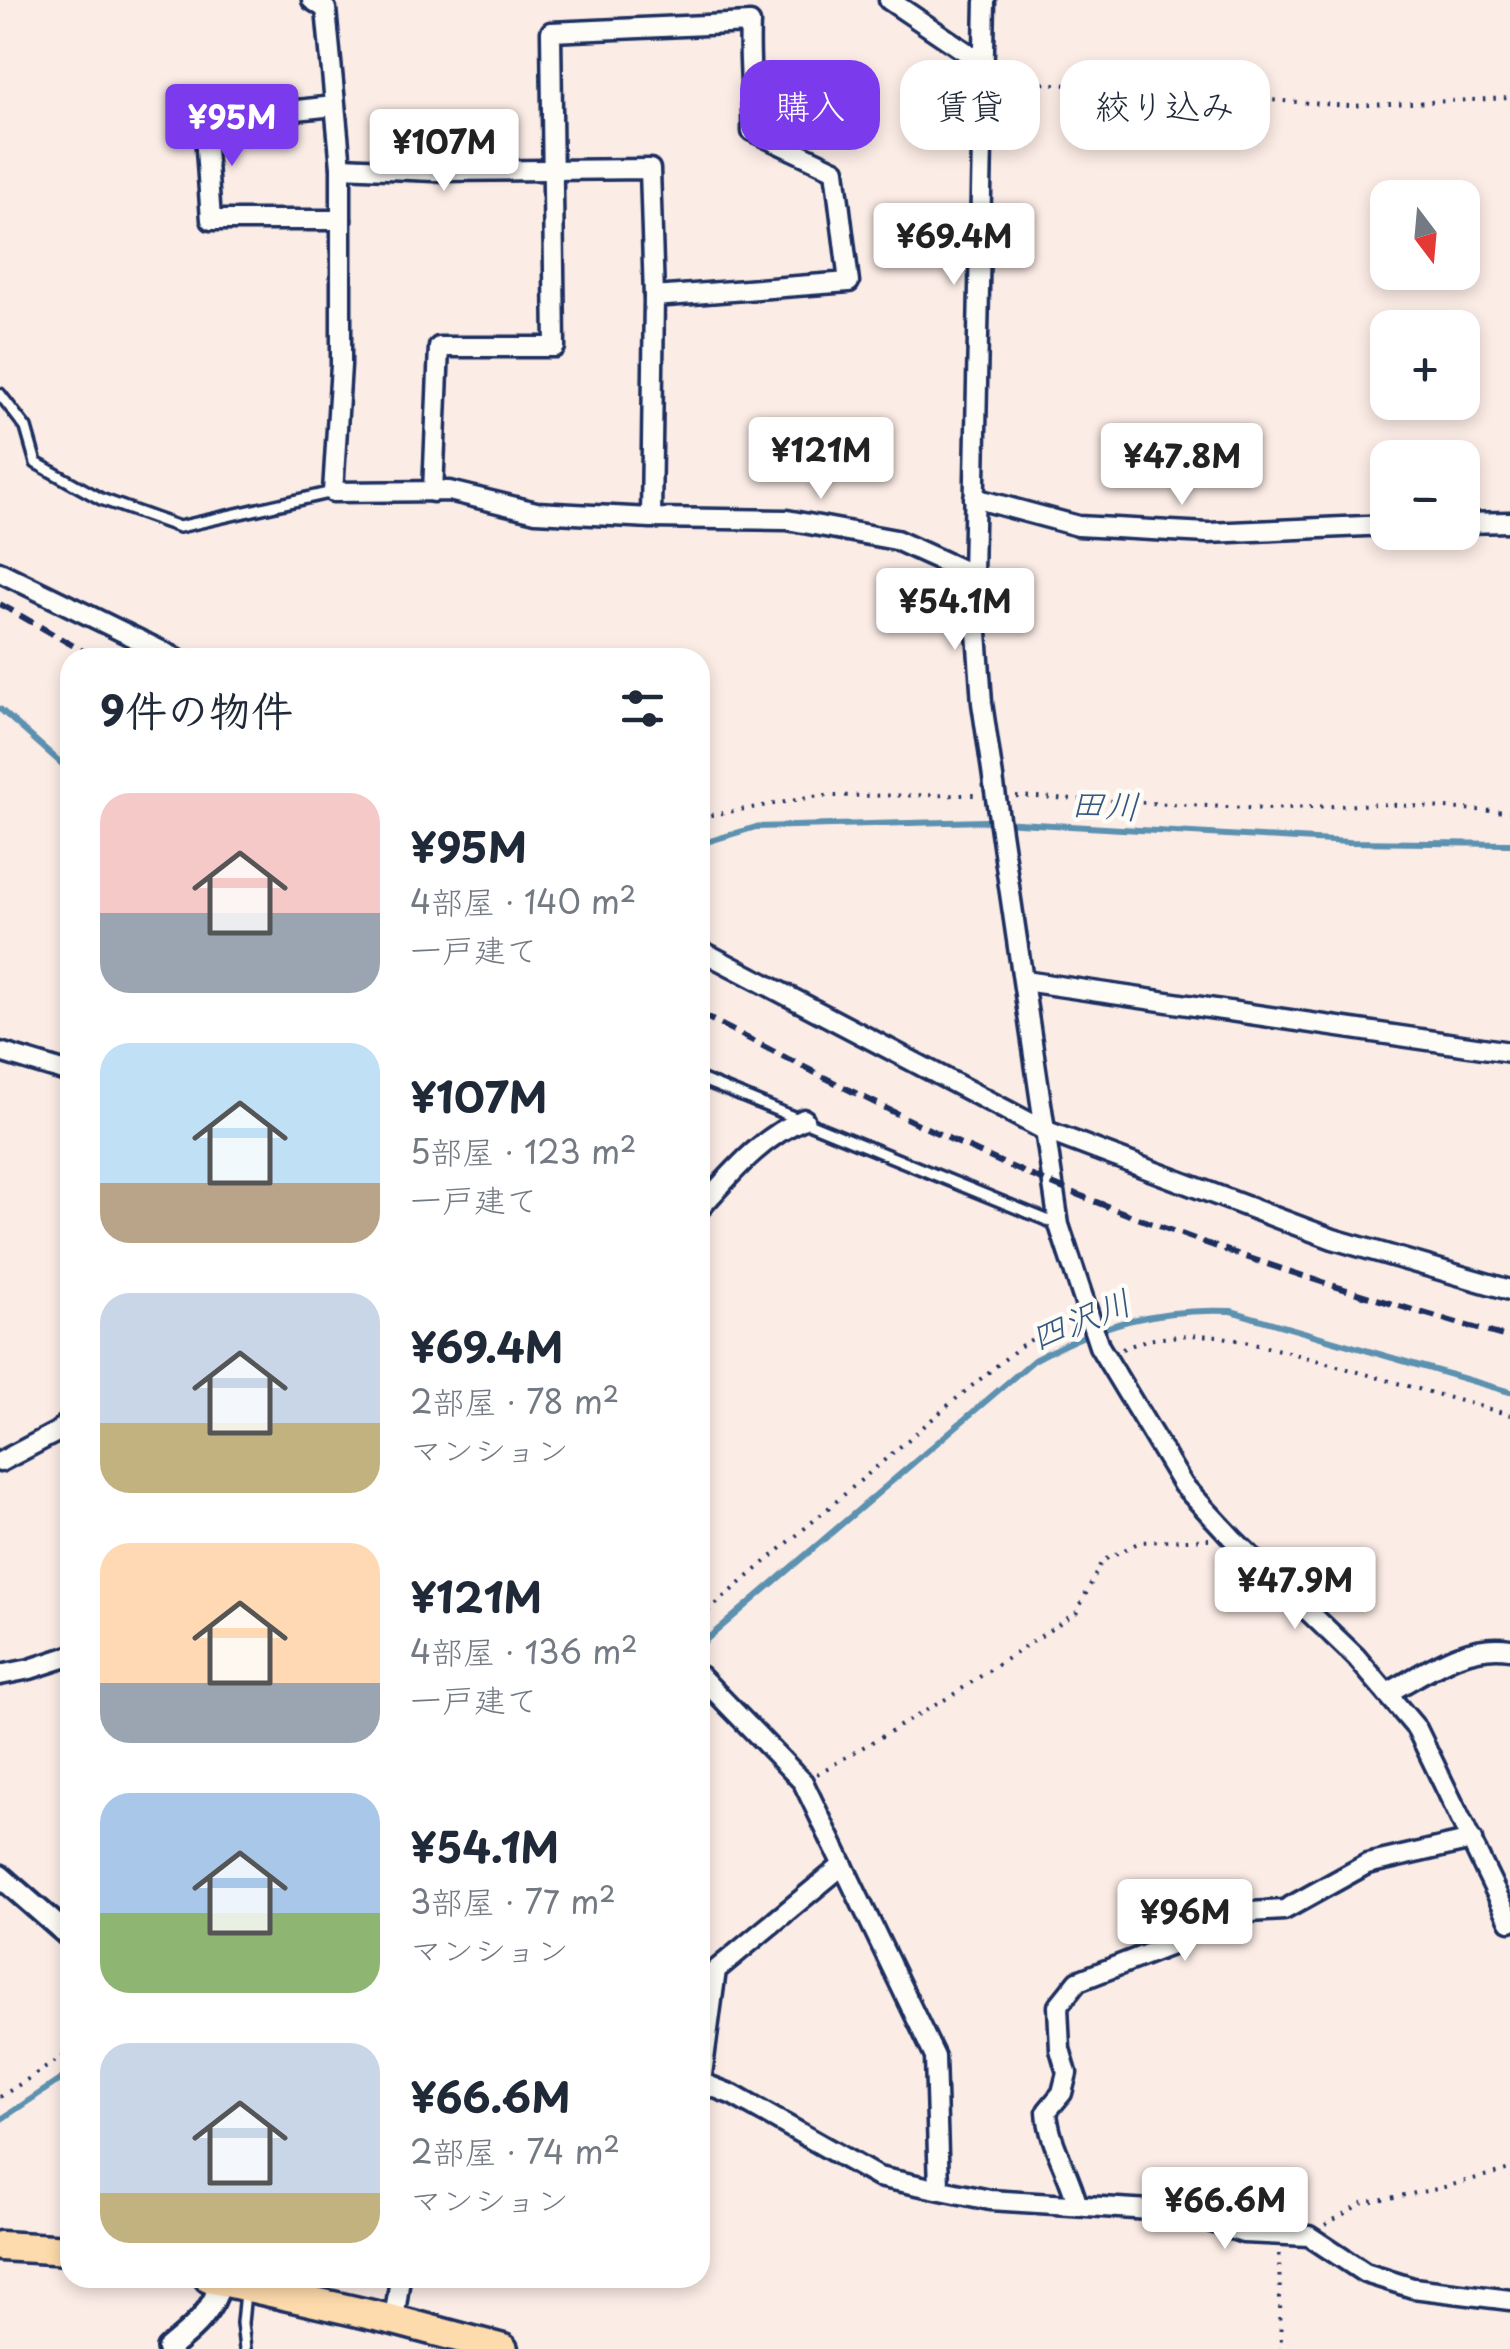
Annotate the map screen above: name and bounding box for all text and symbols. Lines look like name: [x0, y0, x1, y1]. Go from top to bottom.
chip: 購入: [740, 60, 880, 150]
chip: 賃貸: [900, 60, 1040, 150]
chip: 絞り込み: [1060, 60, 1270, 150]
pin: ¥95M: [173, 84, 291, 169]
text: ¥95M: [187, 92, 277, 140]
pin: ¥107M: [374, 109, 514, 194]
text: ¥107M: [392, 117, 496, 165]
north arrow: [1370, 180, 1480, 290]
map controls: [1370, 180, 1480, 550]
pin: ¥69.4M: [873, 203, 1035, 288]
text: ¥69.4M: [896, 211, 1012, 259]
button: +: [1370, 310, 1480, 420]
pin: ¥121M: [751, 417, 891, 502]
pin: ¥47.8M: [1101, 423, 1263, 508]
text: ¥121M: [771, 425, 871, 473]
text: ¥47.8M: [1123, 431, 1241, 479]
button: −: [1370, 440, 1480, 550]
pin: ¥54.1M: [874, 568, 1036, 653]
text: ¥54.1M: [898, 576, 1012, 624]
text: 9件の物件: [100, 677, 293, 740]
icon: filters: [615, 681, 670, 736]
water label: 田川: [1069, 775, 1141, 831]
text: ¥95M: [410, 814, 527, 877]
icon: home: [180, 833, 300, 953]
text: 4部屋 · 140 m²: [410, 877, 636, 925]
text: 一戸建て: [410, 925, 538, 973]
text: ¥107M: [410, 1064, 547, 1127]
icon: home: [180, 1083, 300, 1203]
text: 5部屋 · 123 m²: [410, 1127, 636, 1175]
text: 一戸建て: [410, 1175, 538, 1223]
water label: 四沢川: [1021, 1274, 1139, 1362]
text: ¥69.4M: [410, 1314, 564, 1377]
icon: home: [180, 1333, 300, 1453]
text: 2部屋 · 78 m²: [410, 1377, 619, 1425]
text: マンション: [410, 1425, 569, 1473]
pin: ¥47.9M: [1214, 1547, 1376, 1632]
text: ¥47.9M: [1237, 1555, 1353, 1603]
text: ¥121M: [410, 1564, 542, 1627]
icon: home: [180, 1583, 300, 1703]
text: 4部屋 · 136 m²: [410, 1627, 638, 1675]
text: 一戸建て: [410, 1675, 538, 1723]
text: ¥54.1M: [410, 1814, 559, 1877]
icon: home: [180, 1833, 300, 1953]
text: 3部屋 · 77 m²: [410, 1877, 616, 1925]
pin: ¥96M: [1126, 1879, 1244, 1964]
text: ¥96M: [1139, 1887, 1231, 1935]
text: マンション: [410, 1925, 569, 1973]
text: ¥66.6M: [410, 2064, 571, 2127]
icon: home: [180, 2083, 300, 2203]
text: 2部屋 · 74 m²: [410, 2127, 620, 2175]
pin: ¥66.6M: [1144, 2167, 1306, 2252]
text: マンション: [410, 2175, 569, 2223]
text: ¥66.6M: [1164, 2175, 1286, 2223]

